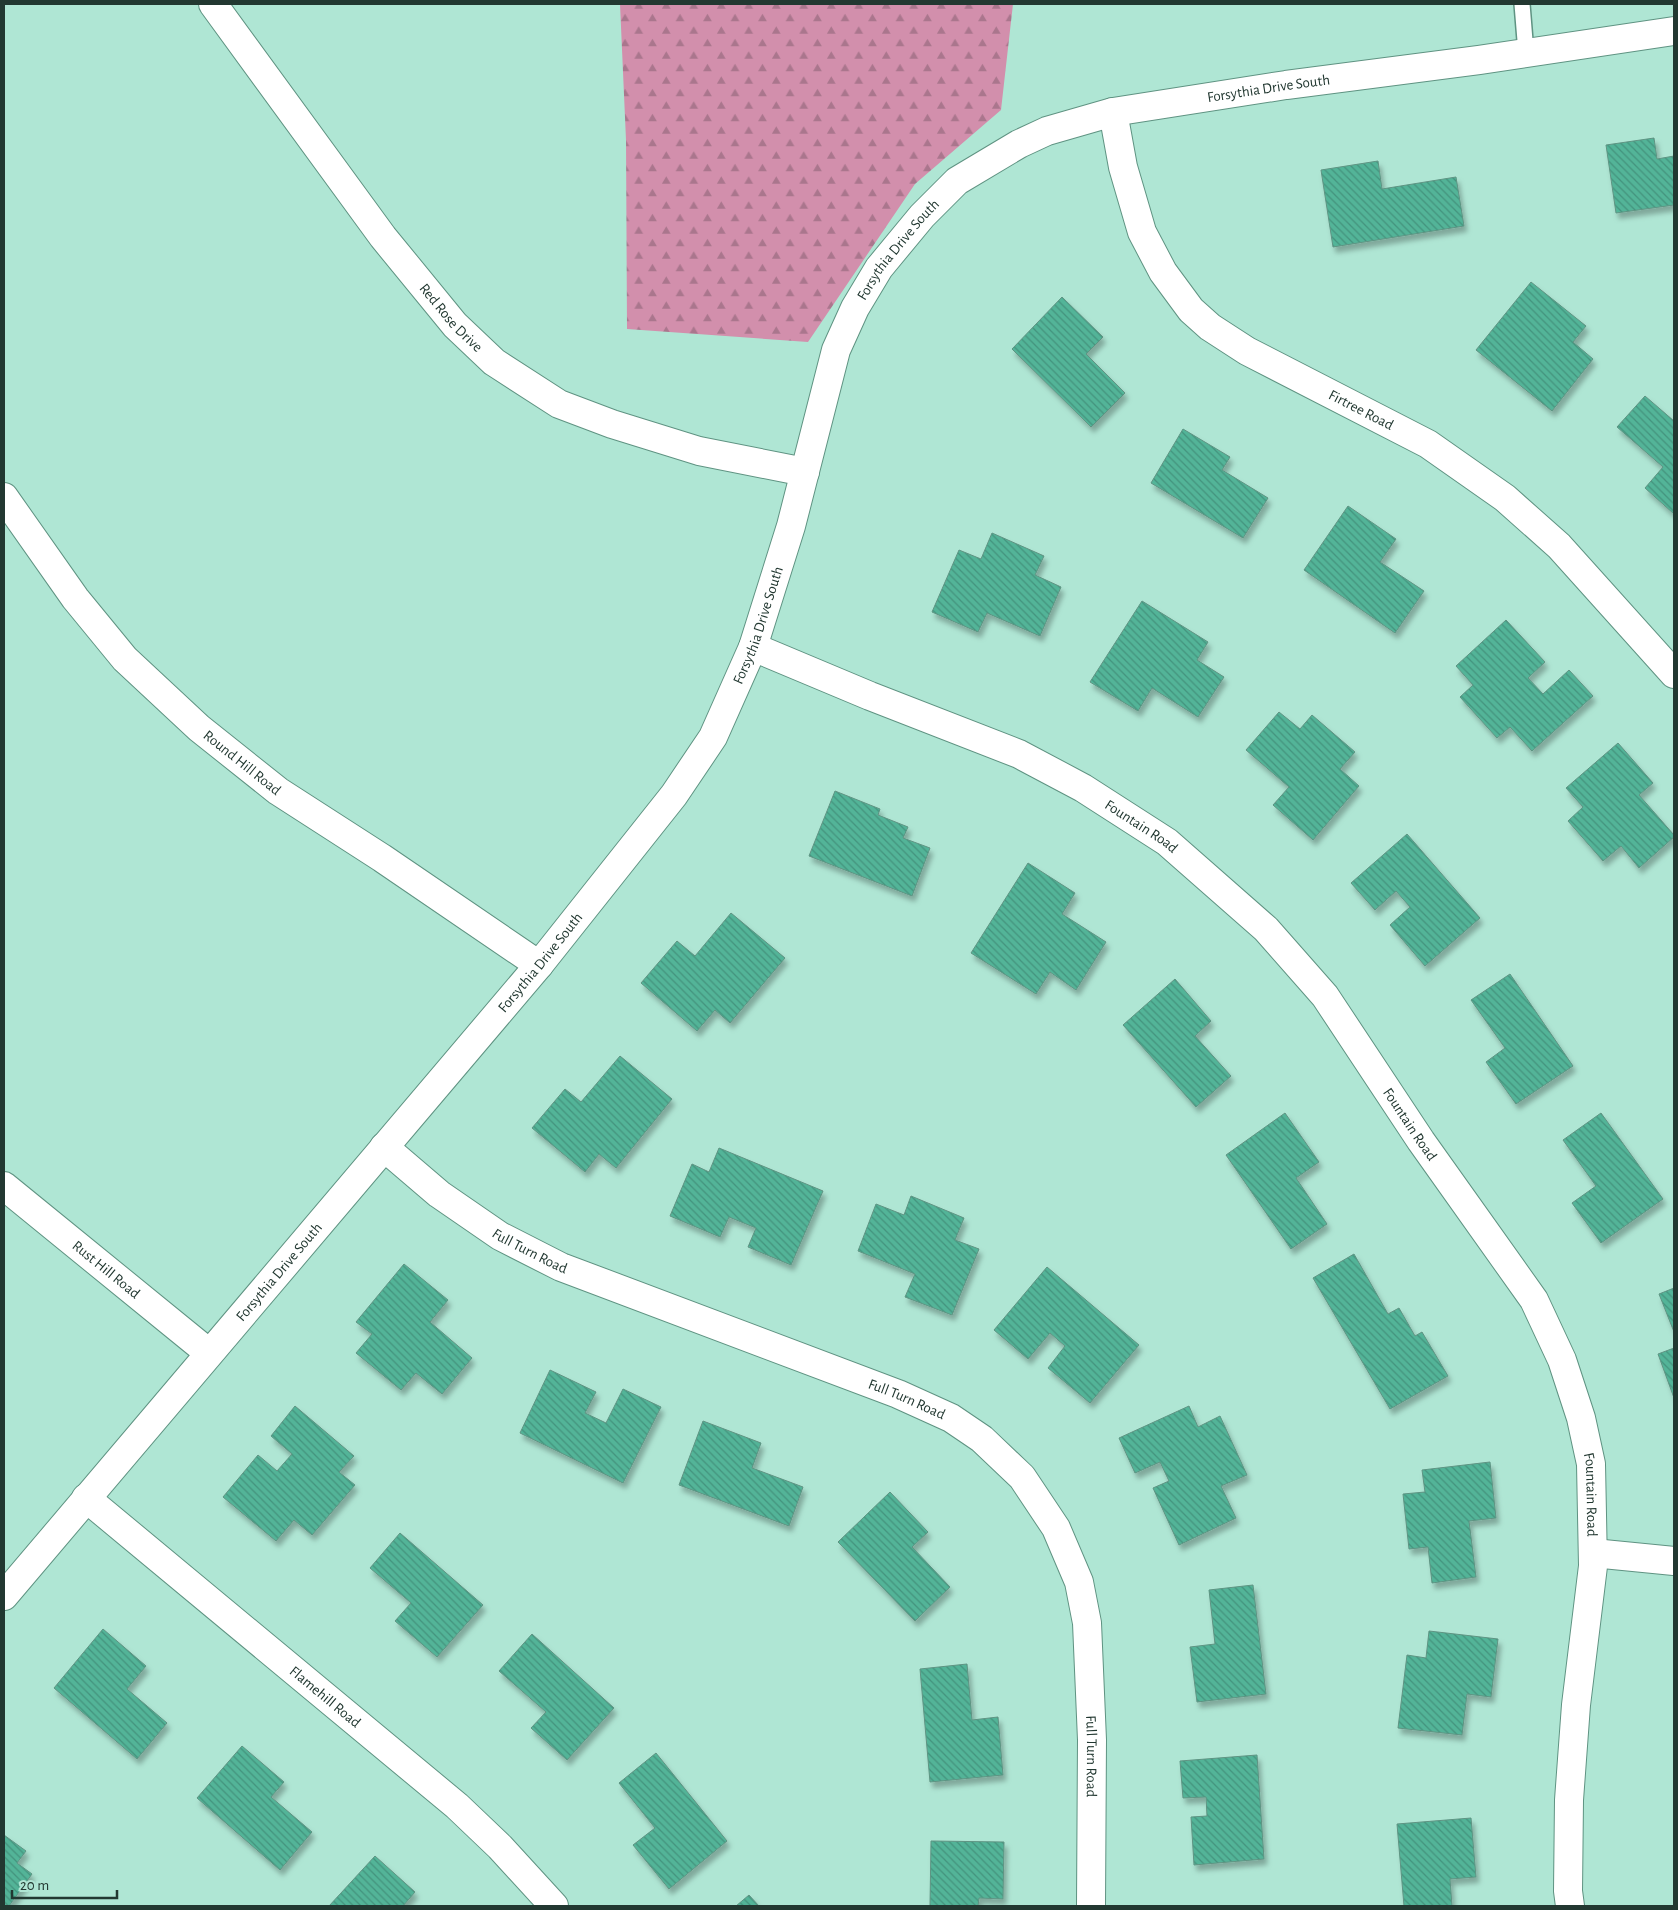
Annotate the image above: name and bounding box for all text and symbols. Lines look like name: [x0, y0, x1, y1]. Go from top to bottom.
street label: Forsythia Drive South: [1206, 72, 1331, 105]
street label: Forsythia Drive South: [855, 197, 942, 303]
street label: Red Rose Drive: [416, 281, 485, 355]
street label: Firtree Road: [1326, 387, 1396, 433]
street label: Forsythia Drive South: [730, 565, 786, 687]
street label: Round Hill Road: [200, 728, 284, 798]
street label: Fountain Road: [1102, 797, 1181, 856]
street label: Forsythia Drive South: [495, 910, 585, 1015]
street label: Fountain Road: [1380, 1085, 1440, 1164]
street label: Forsythia Drive South: [233, 1220, 325, 1324]
street label: Full Turn Road: [489, 1226, 570, 1277]
street label: Rust Hill Road: [69, 1238, 143, 1302]
street label: Full Turn Road: [866, 1377, 948, 1422]
street label: Fountain Road: [1581, 1451, 1599, 1537]
street label: Flamehill Road: [287, 1663, 363, 1731]
street label: Full Turn Road: [1083, 1715, 1099, 1798]
scale bar: [12, 1868, 118, 1900]
text: 20 m: [20, 1878, 49, 1893]

